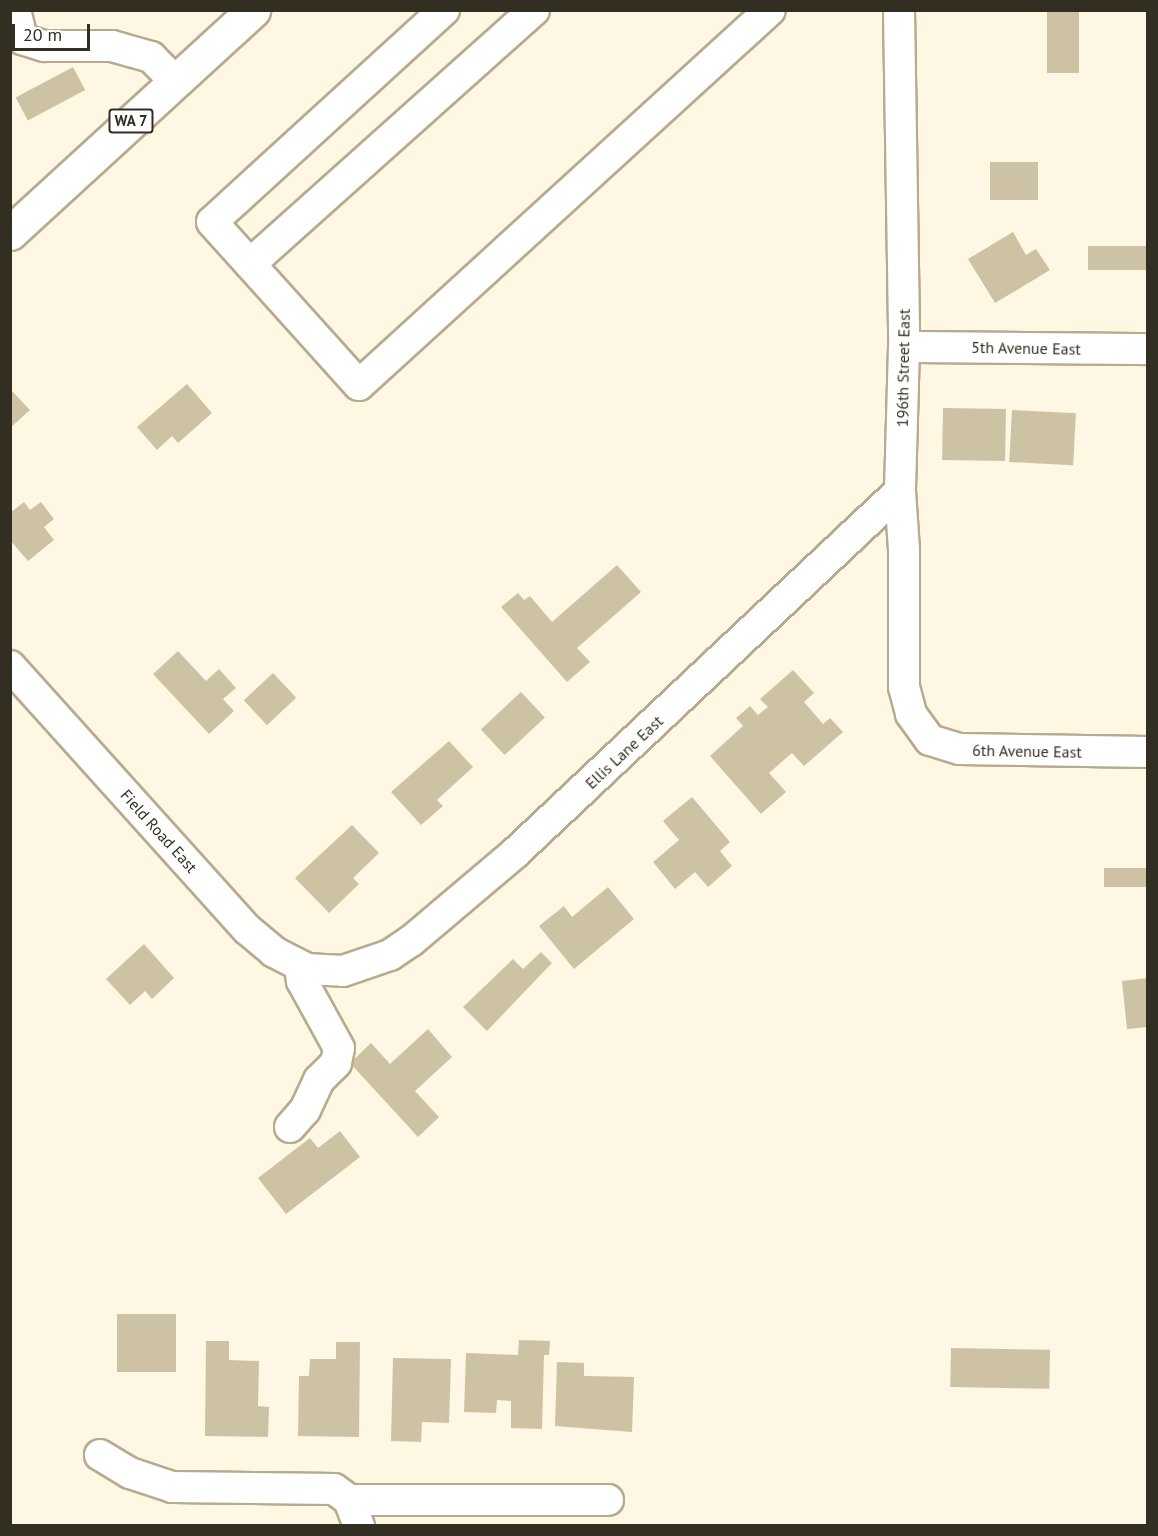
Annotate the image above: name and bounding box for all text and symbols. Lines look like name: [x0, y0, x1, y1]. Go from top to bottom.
scale bar: [15, 12, 93, 50]
text: 20 m: [23, 23, 62, 46]
road number: WA 7: [107, 109, 155, 133]
street label: 196th Street East: [892, 309, 914, 427]
street label: 5th Avenue East: [971, 337, 1081, 359]
street label: Ellis Lane East: [581, 711, 667, 793]
street label: 6th Avenue East: [972, 740, 1082, 762]
street label: Field Road East: [117, 786, 201, 876]

